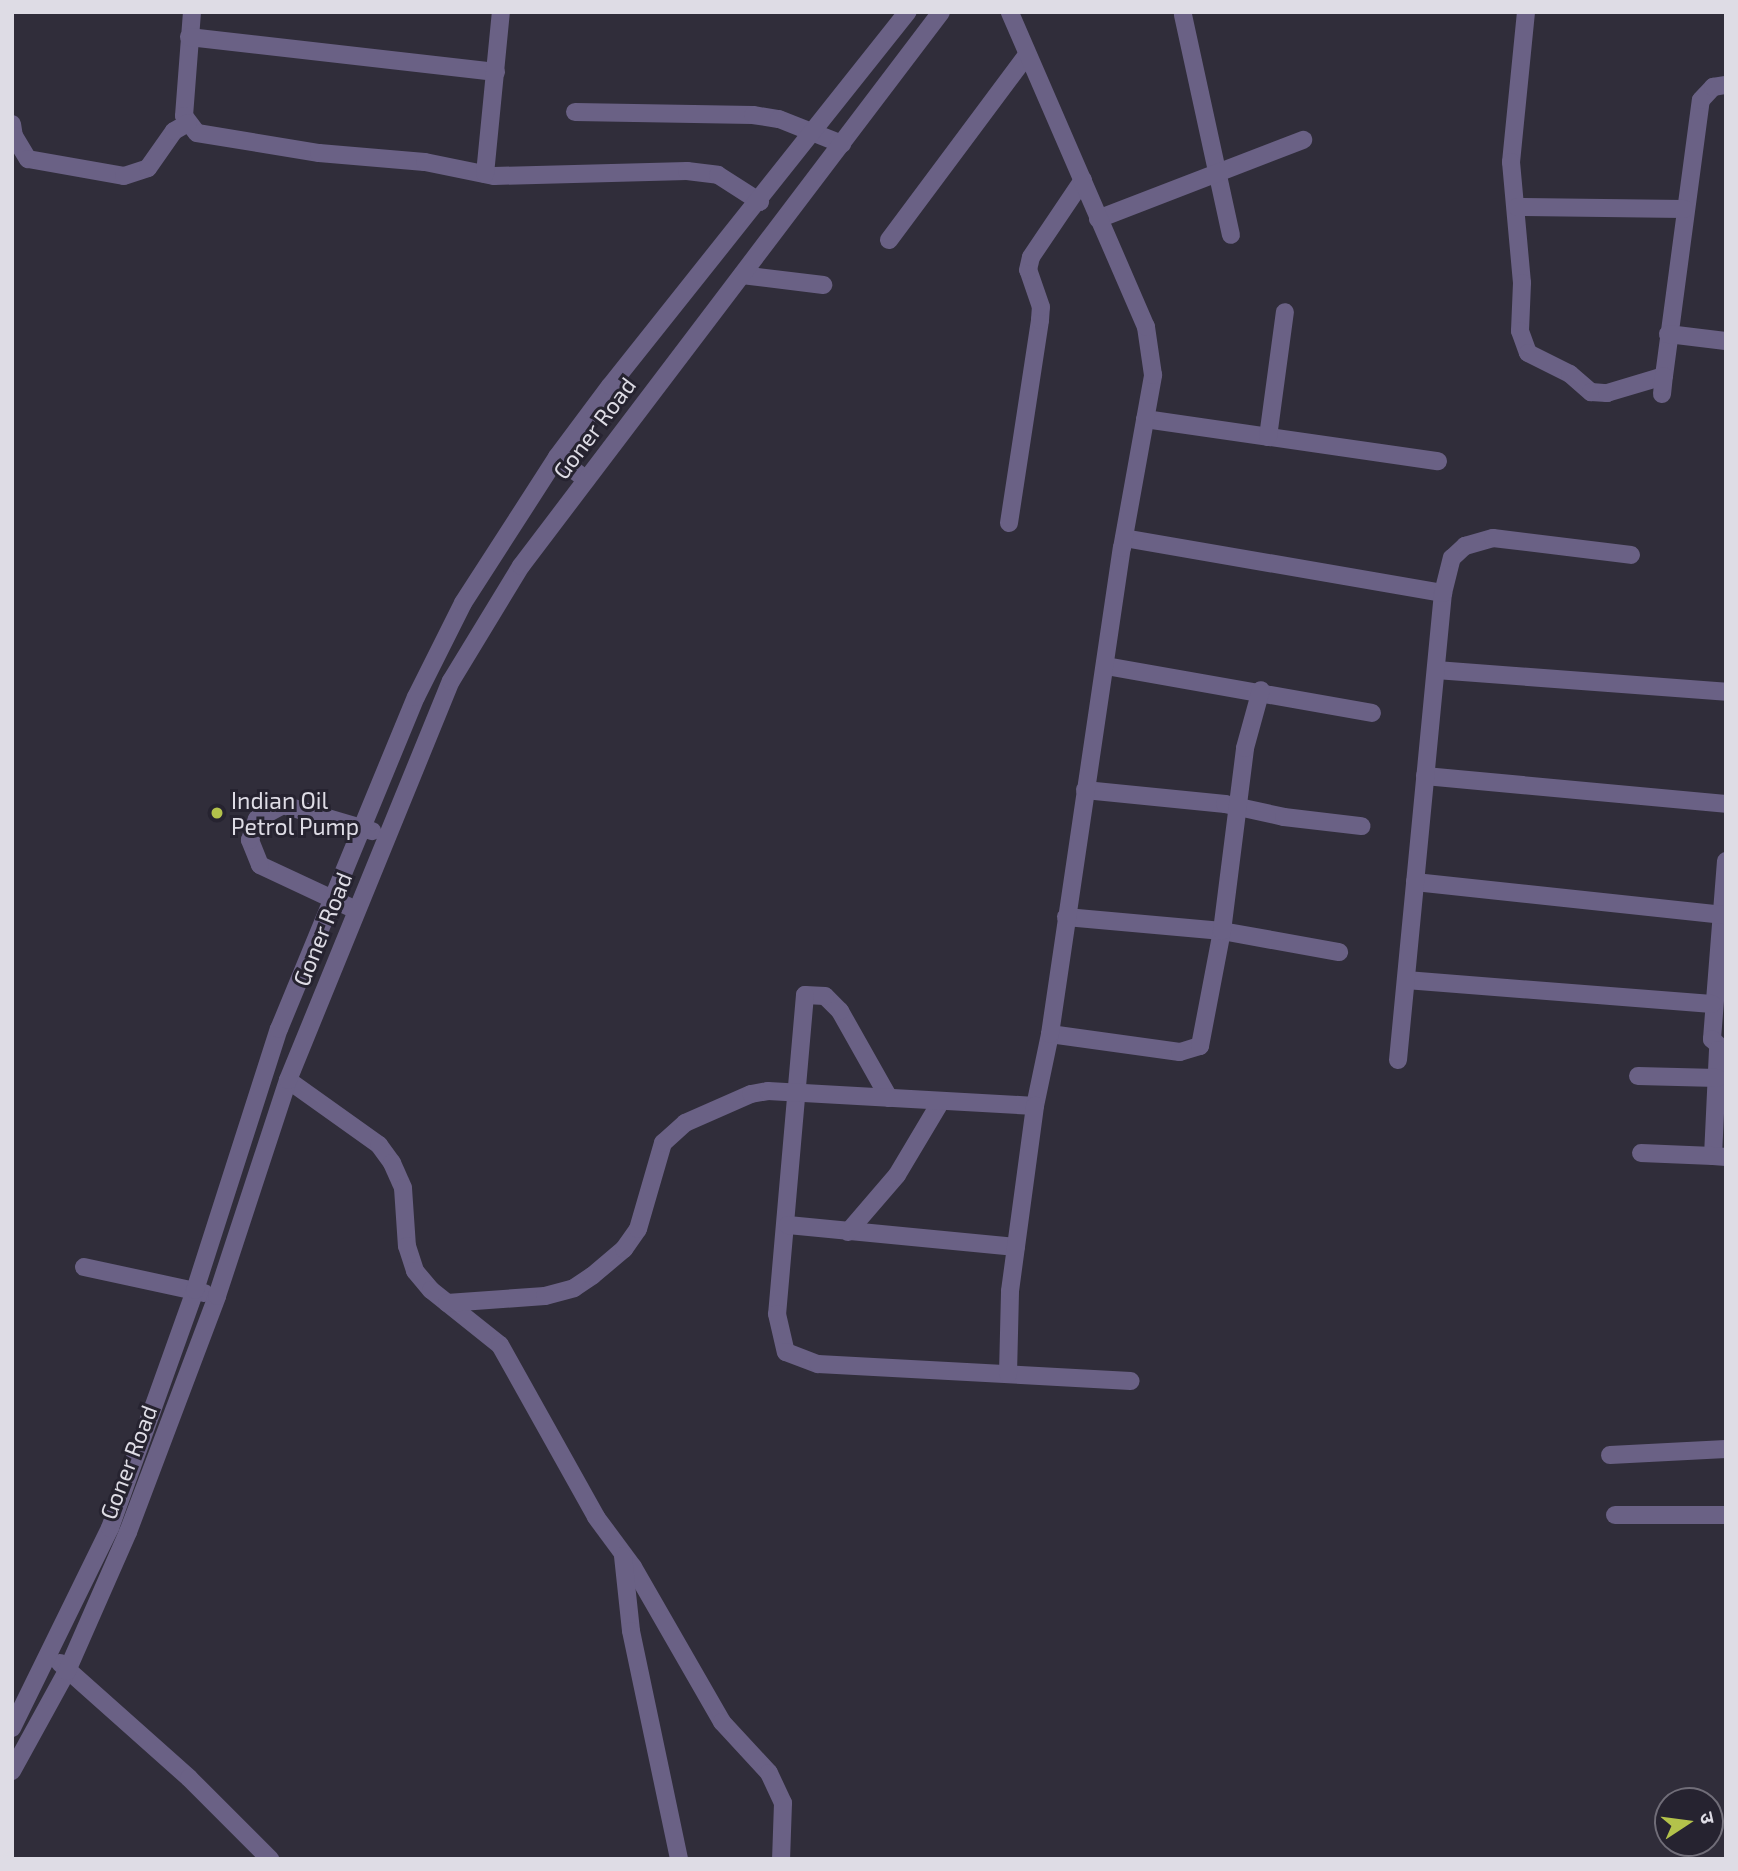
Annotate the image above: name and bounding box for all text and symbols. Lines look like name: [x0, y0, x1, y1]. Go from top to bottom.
street label: Goner Road: [547, 372, 641, 484]
place label: Indian Oil Petrol Pump: [231, 786, 360, 840]
marker: Indian Oil Petrol Pump: [209, 805, 225, 821]
street label: Goner Road: [287, 868, 357, 990]
street label: Goner Road: [94, 1401, 162, 1523]
north arrow: [1654, 1787, 1724, 1857]
text: उ: [1696, 1810, 1720, 1826]

